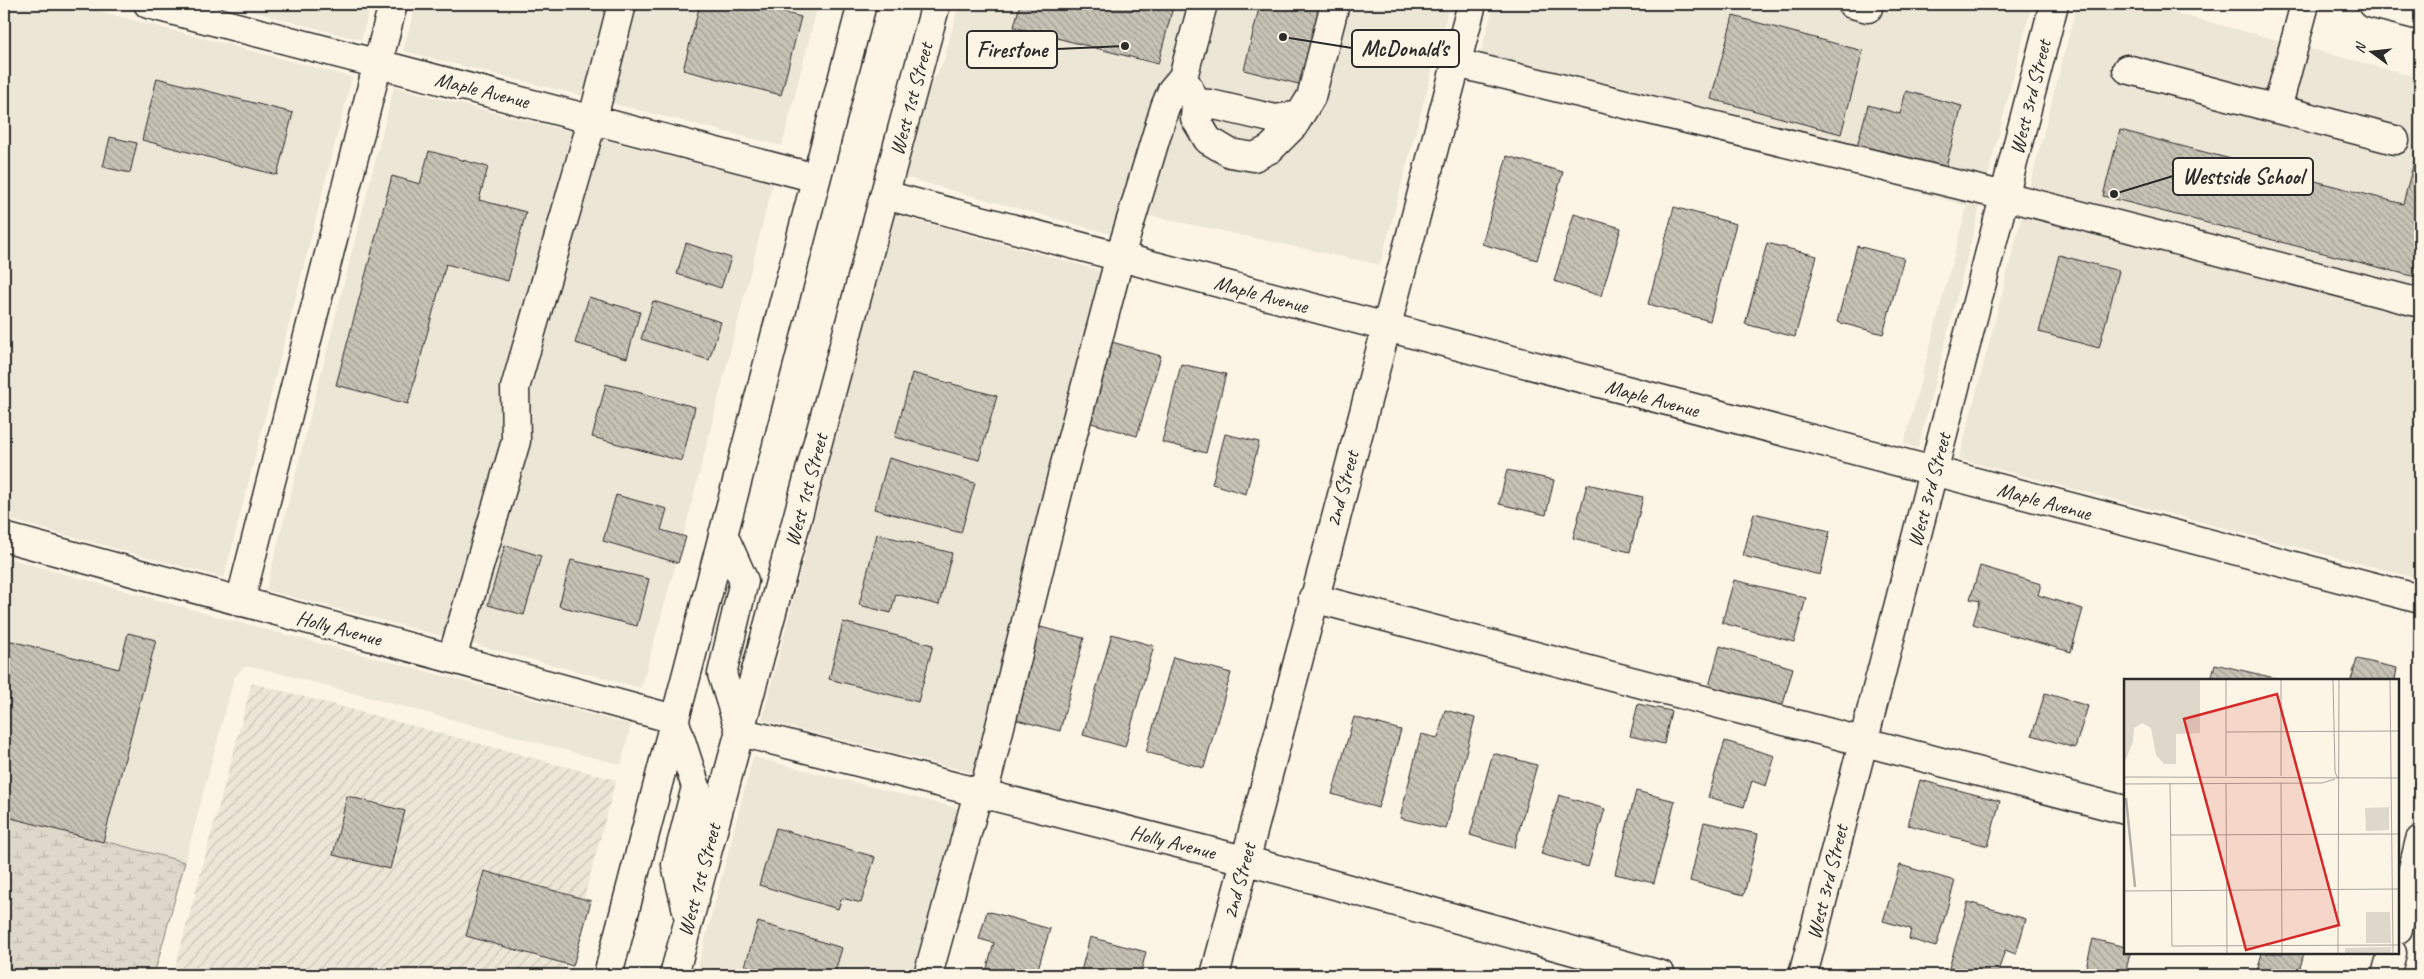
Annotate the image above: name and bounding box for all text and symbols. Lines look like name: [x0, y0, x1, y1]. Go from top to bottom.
north arrow: [2346, 28, 2396, 78]
callout: McDonald's: [1352, 30, 1459, 67]
callout: Firestone: [967, 31, 1057, 68]
text: McDonald's: [1361, 35, 1451, 63]
street label: West 3rd Street: [2003, 35, 2057, 157]
text: Firestone: [977, 36, 1050, 64]
street label: West 1st Street: [884, 38, 939, 158]
text: N: [2351, 40, 2370, 55]
street label: Maple Avenue: [432, 66, 533, 114]
callout: Westside School: [2173, 158, 2313, 195]
text: Westside School: [2183, 163, 2307, 191]
street label: Maple Avenue: [1211, 269, 1312, 319]
street label: Maple Avenue: [1602, 373, 1703, 423]
street label: West 3rd Street: [1901, 428, 1957, 550]
street label: West 1st Street: [779, 429, 834, 549]
street label: 2nd Street: [1319, 446, 1365, 530]
street label: Maple Avenue: [1994, 476, 2095, 526]
street label: Holly Avenue: [294, 604, 385, 652]
inset map: [2124, 679, 2399, 954]
street label: West 1st Street: [672, 819, 727, 939]
street label: Holly Avenue: [1128, 819, 1219, 865]
street label: West 3rd Street: [1800, 820, 1854, 942]
street label: 2nd Street: [1216, 838, 1262, 922]

